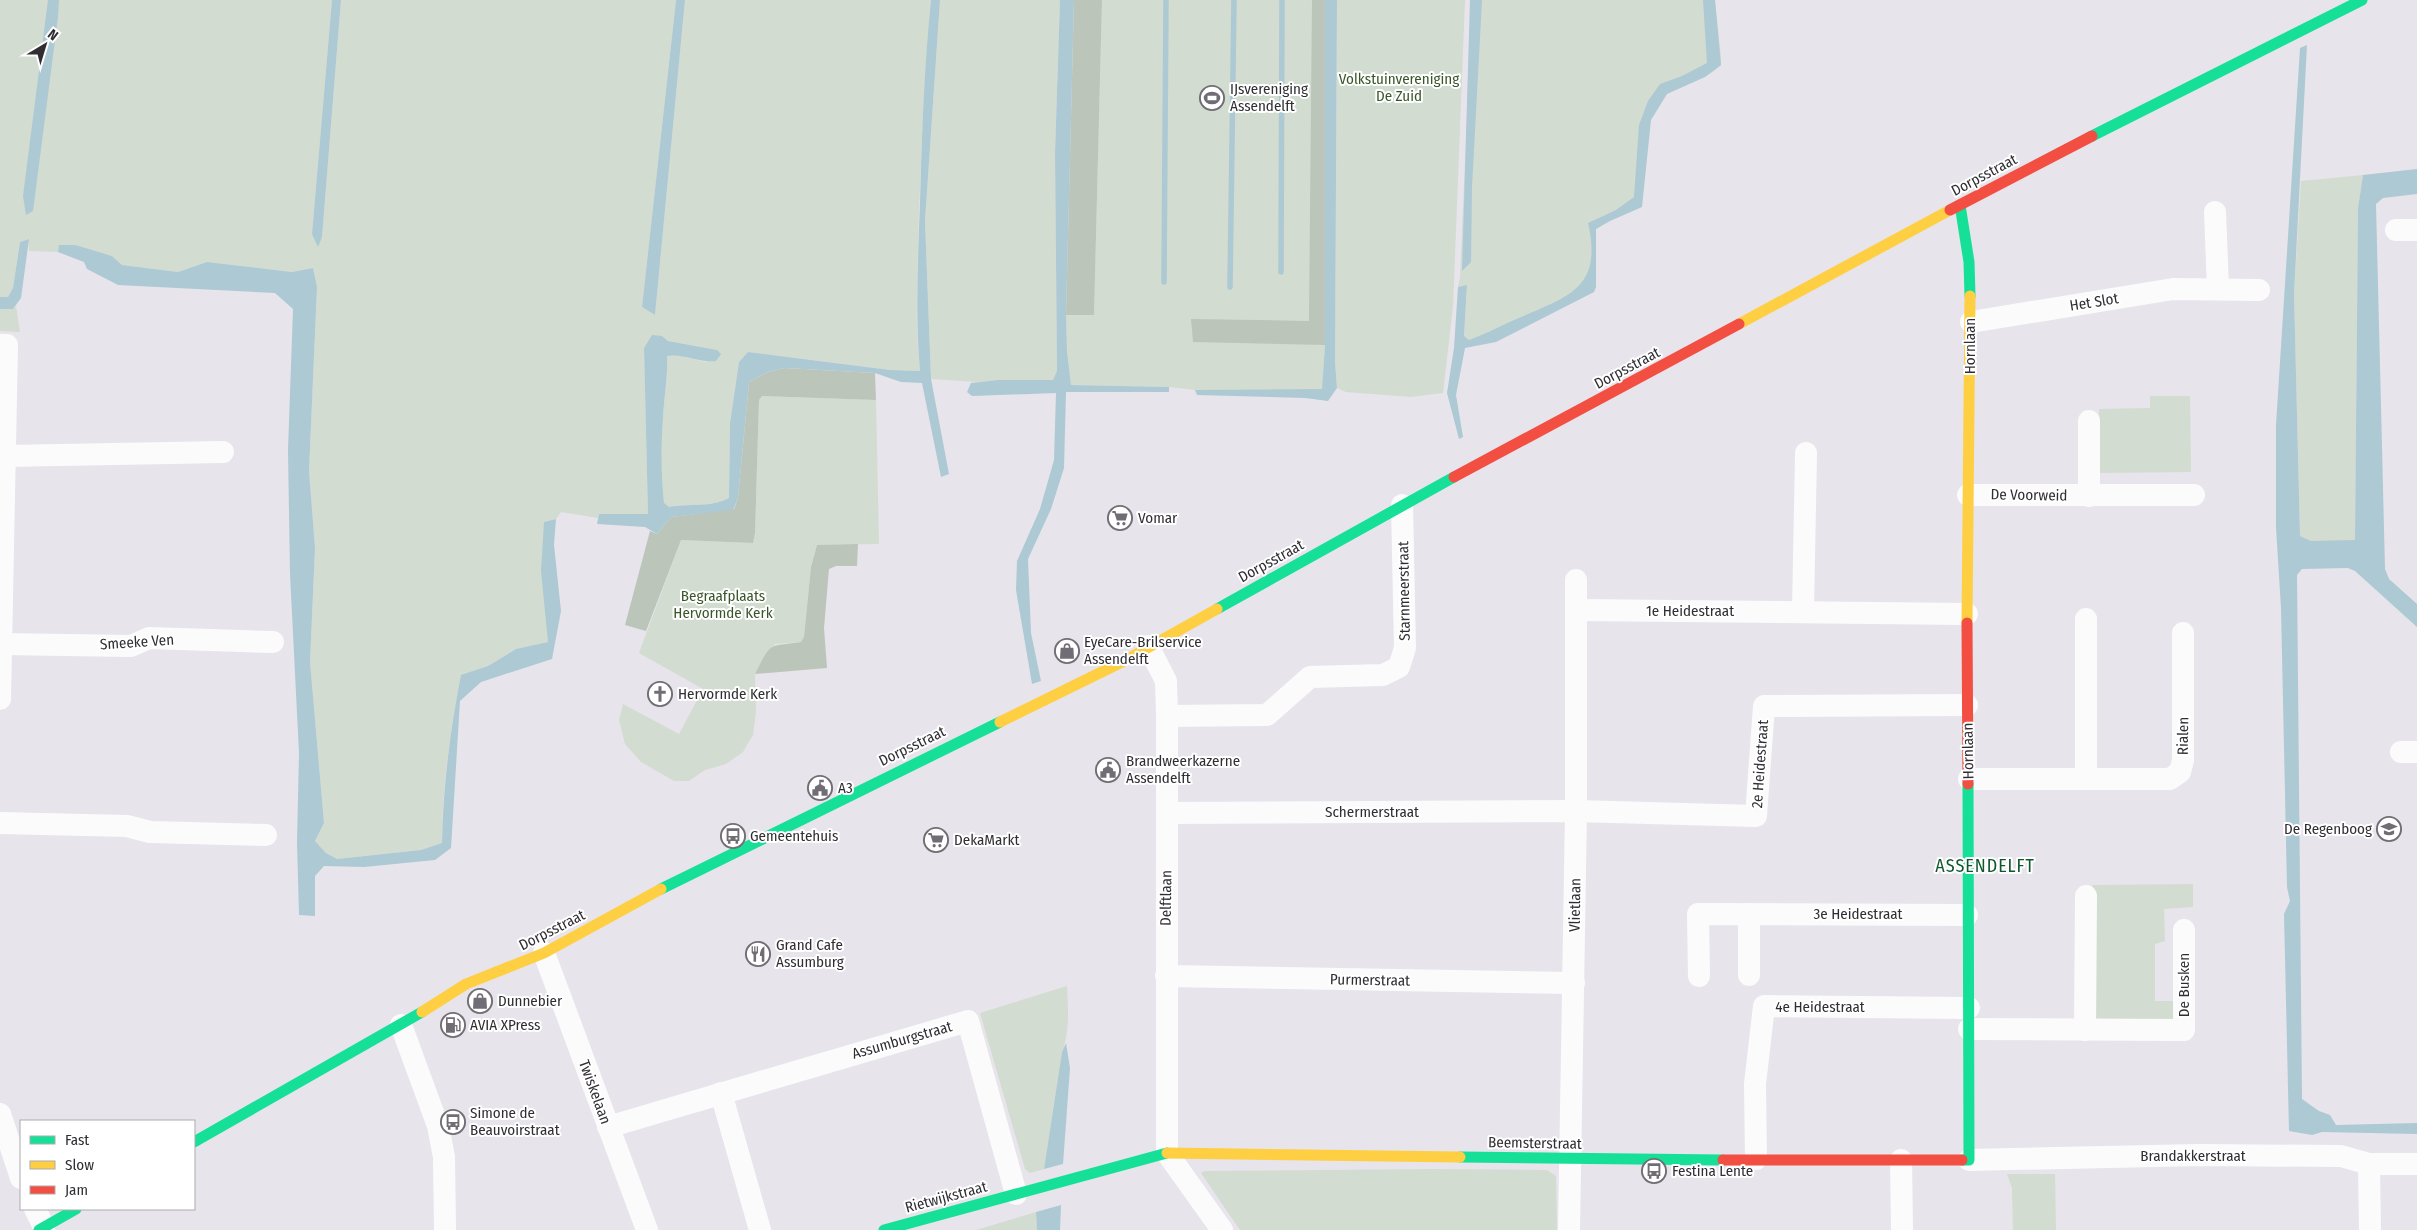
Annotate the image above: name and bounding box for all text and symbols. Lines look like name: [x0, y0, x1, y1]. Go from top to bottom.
north arrow: [20, 20, 70, 70]
text: N: [44, 26, 61, 44]
park label: Volkstuinvereniging De Zuid: [1339, 70, 1459, 105]
place label: IJsvereniging Assendelft: [1230, 80, 1308, 115]
sports icon: IJsvereniging Assendelft: [1199, 85, 1225, 111]
street label: Dorpsstraat: [1948, 150, 2020, 200]
street label: Het Slot: [2068, 289, 2120, 315]
street label: Hornlaan: [1961, 318, 1979, 374]
street label: Dorpsstraat: [1591, 343, 1663, 393]
street label: De Voorweid: [1990, 485, 2068, 505]
supermarket icon: Vomar: [1107, 505, 1133, 531]
place label: Vomar: [1138, 509, 1178, 527]
street label: Dorpsstraat: [1235, 536, 1307, 586]
street label: Starnmeerstraat: [1394, 541, 1414, 641]
park label: Begraafplaats Hervormde Kerk: [673, 587, 773, 622]
street label: 1e Heidestraat: [1646, 602, 1734, 620]
street label: Smeeke Ven: [99, 630, 175, 654]
place label: EyeCare-Brilservice Assendelft: [1084, 633, 1202, 668]
shop icon: EyeCare-Brilservice Assendelft: [1054, 638, 1080, 664]
church icon: Hervormde Kerk: [647, 681, 673, 707]
place label: Hervormde Kerk: [678, 685, 777, 703]
street label: Rialen: [2174, 717, 2192, 755]
street label: 2e Heidestraat: [1748, 719, 1772, 809]
street label: Dorpsstraat: [876, 722, 948, 770]
street label: Hornlaan: [1959, 723, 1977, 779]
place label: Brandweerkazerne Assendelft: [1126, 752, 1240, 787]
public building icon: Brandweerkazerne Assendelft: [1095, 757, 1121, 783]
public building icon: A3: [807, 775, 833, 801]
place label: A3: [838, 779, 853, 797]
street label: Schermerstraat: [1325, 803, 1419, 821]
school or university icon: De Regenboog: [2376, 816, 2402, 842]
place label: De Regenboog: [2284, 820, 2372, 838]
bus stop icon: Gemeentehuis: [720, 823, 746, 849]
place label: Gemeentehuis: [750, 827, 838, 845]
supermarket icon: DekaMarkt: [923, 827, 949, 853]
place label: DekaMarkt: [954, 831, 1019, 849]
district label: ASSENDELFT: [1935, 855, 2035, 877]
street label: Delftlaan: [1157, 870, 1175, 926]
street label: Vlietlaan: [1566, 878, 1584, 932]
street label: 3e Heidestraat: [1813, 905, 1903, 923]
street label: Dorpsstraat: [516, 906, 588, 954]
place label: Grand Cafe Assumburg: [776, 936, 844, 971]
restaurant icon: Grand Cafe Assumburg: [745, 941, 771, 967]
street label: De Busken: [2175, 953, 2193, 1017]
street label: Purmerstraat: [1330, 970, 1410, 990]
shop icon: Dunnebier: [467, 988, 493, 1014]
place label: Dunnebier: [498, 992, 563, 1010]
street label: 4e Heidestraat: [1775, 998, 1865, 1016]
fuel station icon: AVIA XPress: [440, 1012, 466, 1038]
place label: AVIA XPress: [470, 1016, 540, 1034]
street label: Assumburgstraat: [850, 1017, 954, 1063]
street label: Twiskelaan: [575, 1057, 615, 1127]
place label: Simone de Beauvoirstraat: [470, 1104, 560, 1139]
bus stop icon: Simone de Beauvoirstraat: [440, 1109, 466, 1135]
legend: [20, 1120, 195, 1210]
text: Fast: [65, 1131, 89, 1149]
street label: Beemsterstraat: [1488, 1133, 1582, 1153]
street label: Brandakkerstraat: [2140, 1147, 2246, 1165]
text: Slow: [65, 1156, 94, 1174]
bus stop icon: Festina Lente: [1641, 1158, 1667, 1184]
place label: Festina Lente: [1672, 1162, 1753, 1180]
street label: Rietwijkstraat: [903, 1177, 989, 1217]
text: Jam: [65, 1181, 88, 1199]

